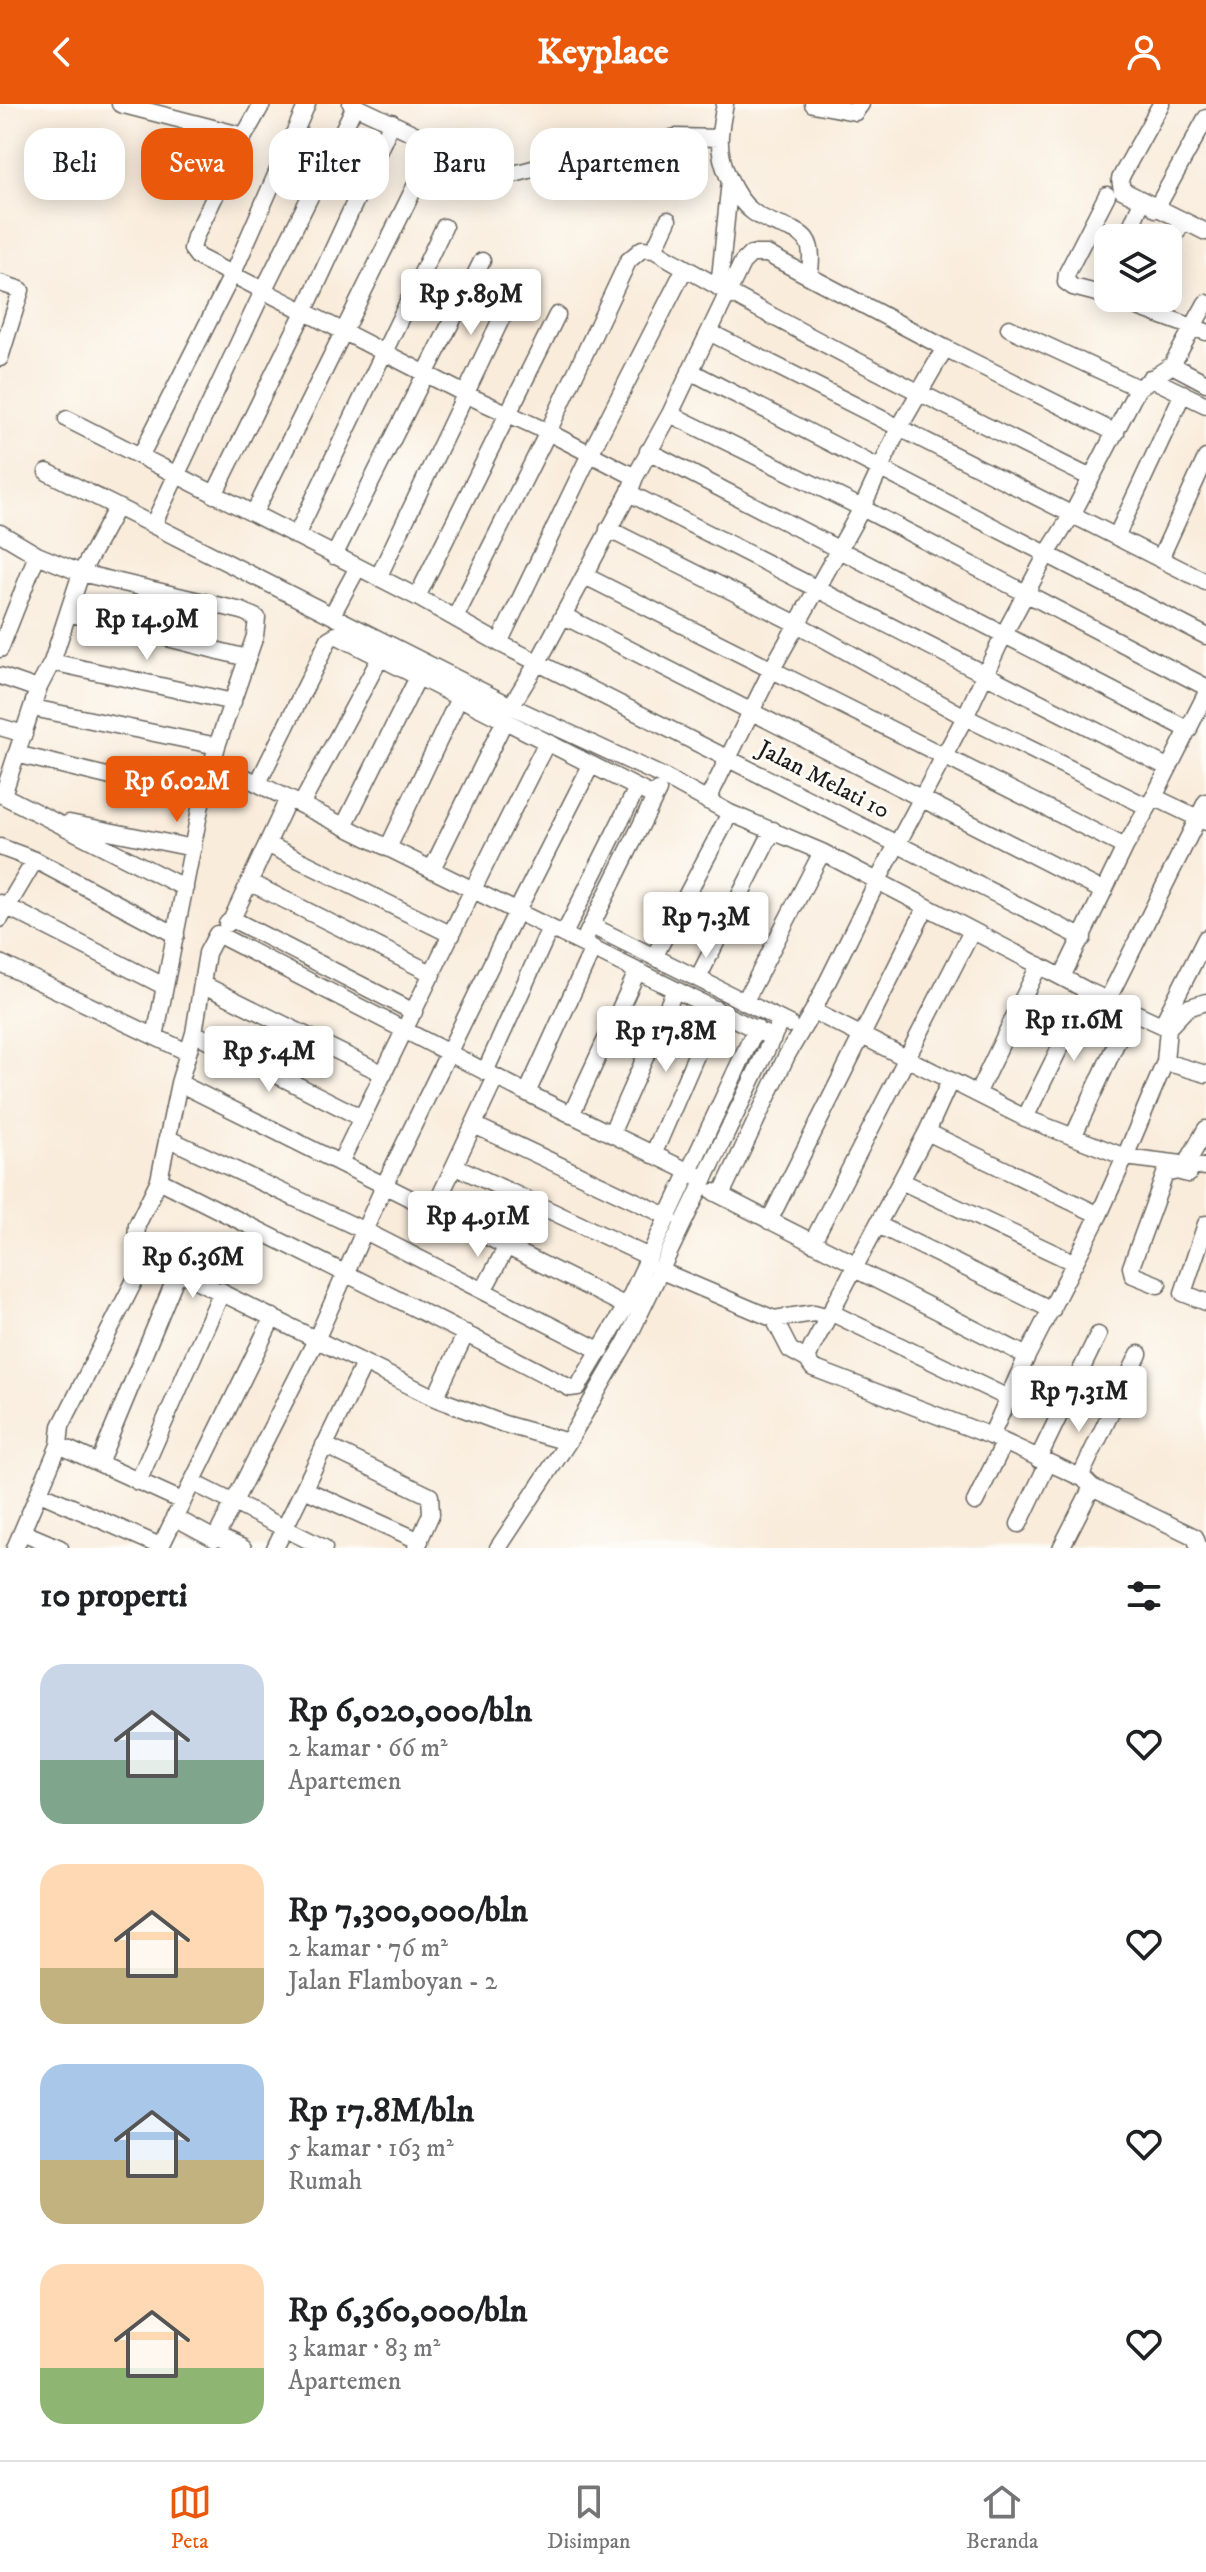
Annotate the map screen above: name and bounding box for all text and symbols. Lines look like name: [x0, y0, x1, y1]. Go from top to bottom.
icon: back: [40, 30, 84, 74]
text: Keyplace: [537, 30, 669, 75]
icon: person: [1122, 30, 1166, 74]
chip: Beli: [24, 128, 125, 200]
chip: Sewa: [141, 128, 253, 200]
chip: Filter: [269, 128, 389, 200]
chip: Baru: [405, 128, 514, 200]
chip: Apartemen: [530, 128, 708, 200]
map controls: [1094, 224, 1182, 312]
button: layers: [1094, 224, 1182, 312]
pin: Rp 5.89M: [388, 269, 554, 337]
text: Rp 5.89M: [419, 278, 523, 311]
pin: Rp 14.9M: [64, 594, 230, 662]
text: Rp 14.9M: [95, 603, 199, 636]
street label: Jalan Melati 10: [751, 733, 894, 826]
pin: Rp 6.02M: [94, 756, 260, 824]
text: Rp 6.02M: [124, 765, 230, 798]
pin: Rp 7.3M: [632, 892, 780, 960]
text: Rp 7.3M: [661, 901, 751, 934]
pin: Rp 11.6M: [991, 995, 1157, 1063]
text: Rp 11.6M: [1025, 1004, 1123, 1037]
pin: Rp 17.8M: [583, 1006, 749, 1074]
text: Rp 17.8M: [615, 1015, 717, 1048]
pin: Rp 5.4M: [195, 1026, 343, 1094]
text: Rp 5.4M: [222, 1035, 316, 1068]
pin: Rp 4.91M: [395, 1191, 561, 1259]
text: Rp 4.91M: [426, 1200, 530, 1233]
pin: Rp 6.36M: [110, 1232, 276, 1300]
text: Rp 6.36M: [142, 1241, 244, 1274]
pin: Rp 7.31M: [996, 1366, 1162, 1434]
text: Rp 7.31M: [1030, 1375, 1128, 1408]
icon: filters: [1122, 1574, 1166, 1618]
text: 10 properti: [40, 1575, 188, 1617]
text: Rp 6,020,000/bln: [288, 1690, 532, 1732]
icon: home: [104, 1696, 200, 1792]
icon: heart: [1122, 1722, 1166, 1766]
text: 2 kamar · 66 m²: [288, 1732, 448, 1765]
text: Apartemen: [288, 1765, 401, 1798]
text: Rp 7,300,000/bln: [288, 1890, 528, 1932]
icon: home: [104, 1896, 200, 1992]
icon: heart: [1122, 1922, 1166, 1966]
text: 2 kamar · 76 m²: [288, 1932, 448, 1965]
text: Jalan Flamboyan - 2: [288, 1965, 497, 1998]
text: Rp 17.8M/bln: [288, 2090, 474, 2132]
icon: home: [104, 2096, 200, 2192]
icon: heart: [1122, 2122, 1166, 2166]
text: 5 kamar · 163 m²: [288, 2132, 454, 2165]
text: Rumah: [288, 2165, 362, 2198]
text: Rp 6,360,000/bln: [288, 2290, 528, 2332]
icon: home: [104, 2296, 200, 2392]
icon: heart: [1122, 2322, 1166, 2366]
text: 3 kamar · 83 m²: [288, 2332, 440, 2365]
text: Apartemen: [288, 2365, 401, 2398]
tab: Peta: [168, 2480, 212, 2555]
tab: Disimpan: [547, 2480, 631, 2555]
tab: Beranda: [966, 2480, 1038, 2555]

